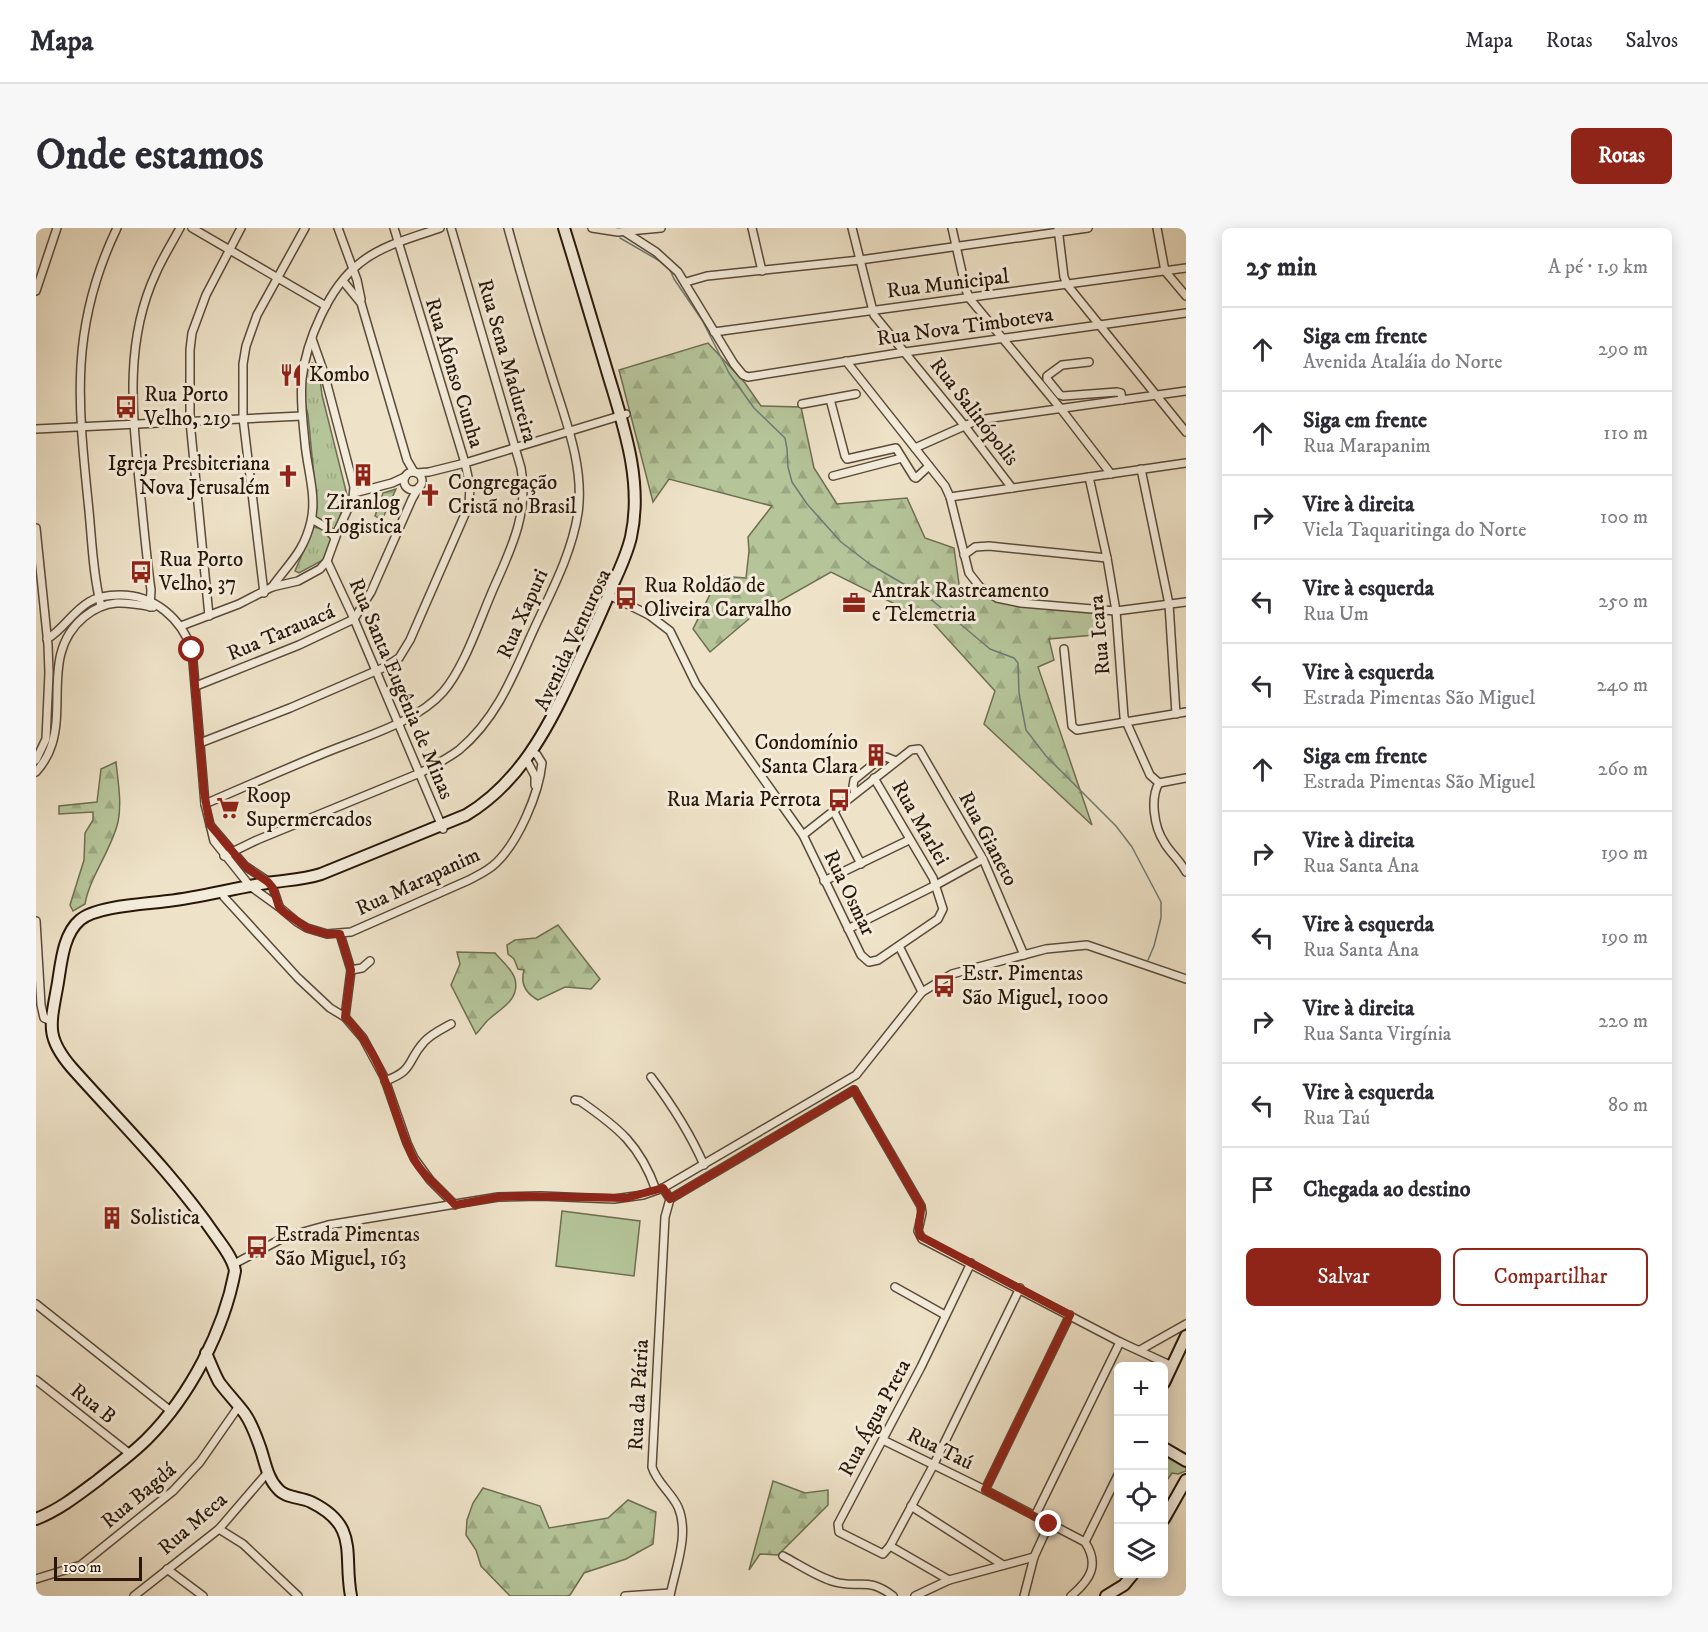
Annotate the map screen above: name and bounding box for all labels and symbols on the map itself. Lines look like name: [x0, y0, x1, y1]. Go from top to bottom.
street label: Rua Municipal: [885, 264, 1011, 304]
street label: Rua Sena Madureira: [471, 276, 543, 446]
street label: Rua Afonso Cunha: [419, 295, 489, 451]
street label: Rua Nova Timboteva: [875, 302, 1055, 352]
street label: Rua Salinópolis: [924, 353, 1024, 471]
restaurant icon: Kombo: [278, 362, 304, 388]
place label: Kombo: [309, 362, 370, 388]
place label: Rua Porto Velho, 219: [143, 382, 231, 432]
bus stop icon: Rua Porto Velho, 219: [113, 394, 139, 420]
place label: Igreja Presbiteriana Nova Jerusalém: [108, 451, 270, 501]
building icon: Ziranlog Logistica: [350, 462, 376, 488]
church icon: Igreja Presbiteriana Nova Jerusalém: [275, 463, 301, 489]
place label: Congregação Cristã no Brasil: [448, 470, 577, 520]
church icon: Congregação Cristã no Brasil: [417, 482, 443, 508]
place label: Ziranlog Logistica: [324, 490, 402, 540]
place label: Rua Porto Velho, 37: [158, 547, 243, 597]
bus stop icon: Rua Porto Velho, 37: [128, 559, 154, 585]
street label: Rua Xapuri: [492, 565, 554, 663]
street label: Avenida Venturosa: [529, 565, 617, 715]
place label: Rua Roldão de Oliveira Carvalho: [644, 573, 792, 623]
street label: Rua Santa Eugênia de Minas: [343, 575, 459, 803]
place label: Antrak Rastreamento e Telemetria: [872, 578, 1049, 628]
bus stop icon: Rua Roldão de Oliveira Carvalho: [613, 585, 639, 611]
office icon: Antrak Rastreamento e Telemetria: [841, 590, 867, 616]
street label: Rua Icara: [1084, 594, 1116, 676]
street label: Rua Tarauacá: [223, 599, 339, 667]
route start: [178, 636, 204, 662]
place label: Condomínio Santa Clara: [754, 730, 858, 780]
building icon: Condomínio Santa Clara: [863, 742, 889, 768]
street label: Rua Marlei: [885, 776, 955, 870]
place label: Roop Supermercados: [246, 783, 372, 833]
place label: Rua Maria Perrota: [667, 787, 821, 813]
bus stop icon: Rua Maria Perrota: [826, 787, 852, 813]
street label: Rua Gianeto: [952, 787, 1024, 891]
supermarket icon: Roop Supermercados: [215, 795, 241, 821]
street label: Rua Marapanim: [352, 842, 484, 922]
street label: Rua Osmar: [817, 846, 881, 940]
place label: Estr. Pimentas São Miguel, 1000: [962, 961, 1109, 1011]
bus stop icon: Estr. Pimentas São Miguel, 1000: [931, 973, 957, 999]
building icon: Solistica: [99, 1205, 125, 1231]
place label: Solistica: [130, 1205, 200, 1231]
place label: Estrada Pimentas São Miguel, 163: [275, 1222, 420, 1272]
bus stop icon: Estrada Pimentas São Miguel, 163: [244, 1234, 270, 1260]
street label: Rua da Pátria: [623, 1339, 655, 1451]
street label: Rua Água Preta: [831, 1354, 917, 1481]
street label: Rua B: [65, 1378, 121, 1430]
street label: Rua Taú: [903, 1422, 977, 1476]
street label: Rua Bagdá: [96, 1457, 182, 1535]
street label: Rua Meca: [153, 1487, 233, 1561]
route end: [1035, 1510, 1061, 1536]
scale bar: [54, 1554, 142, 1582]

